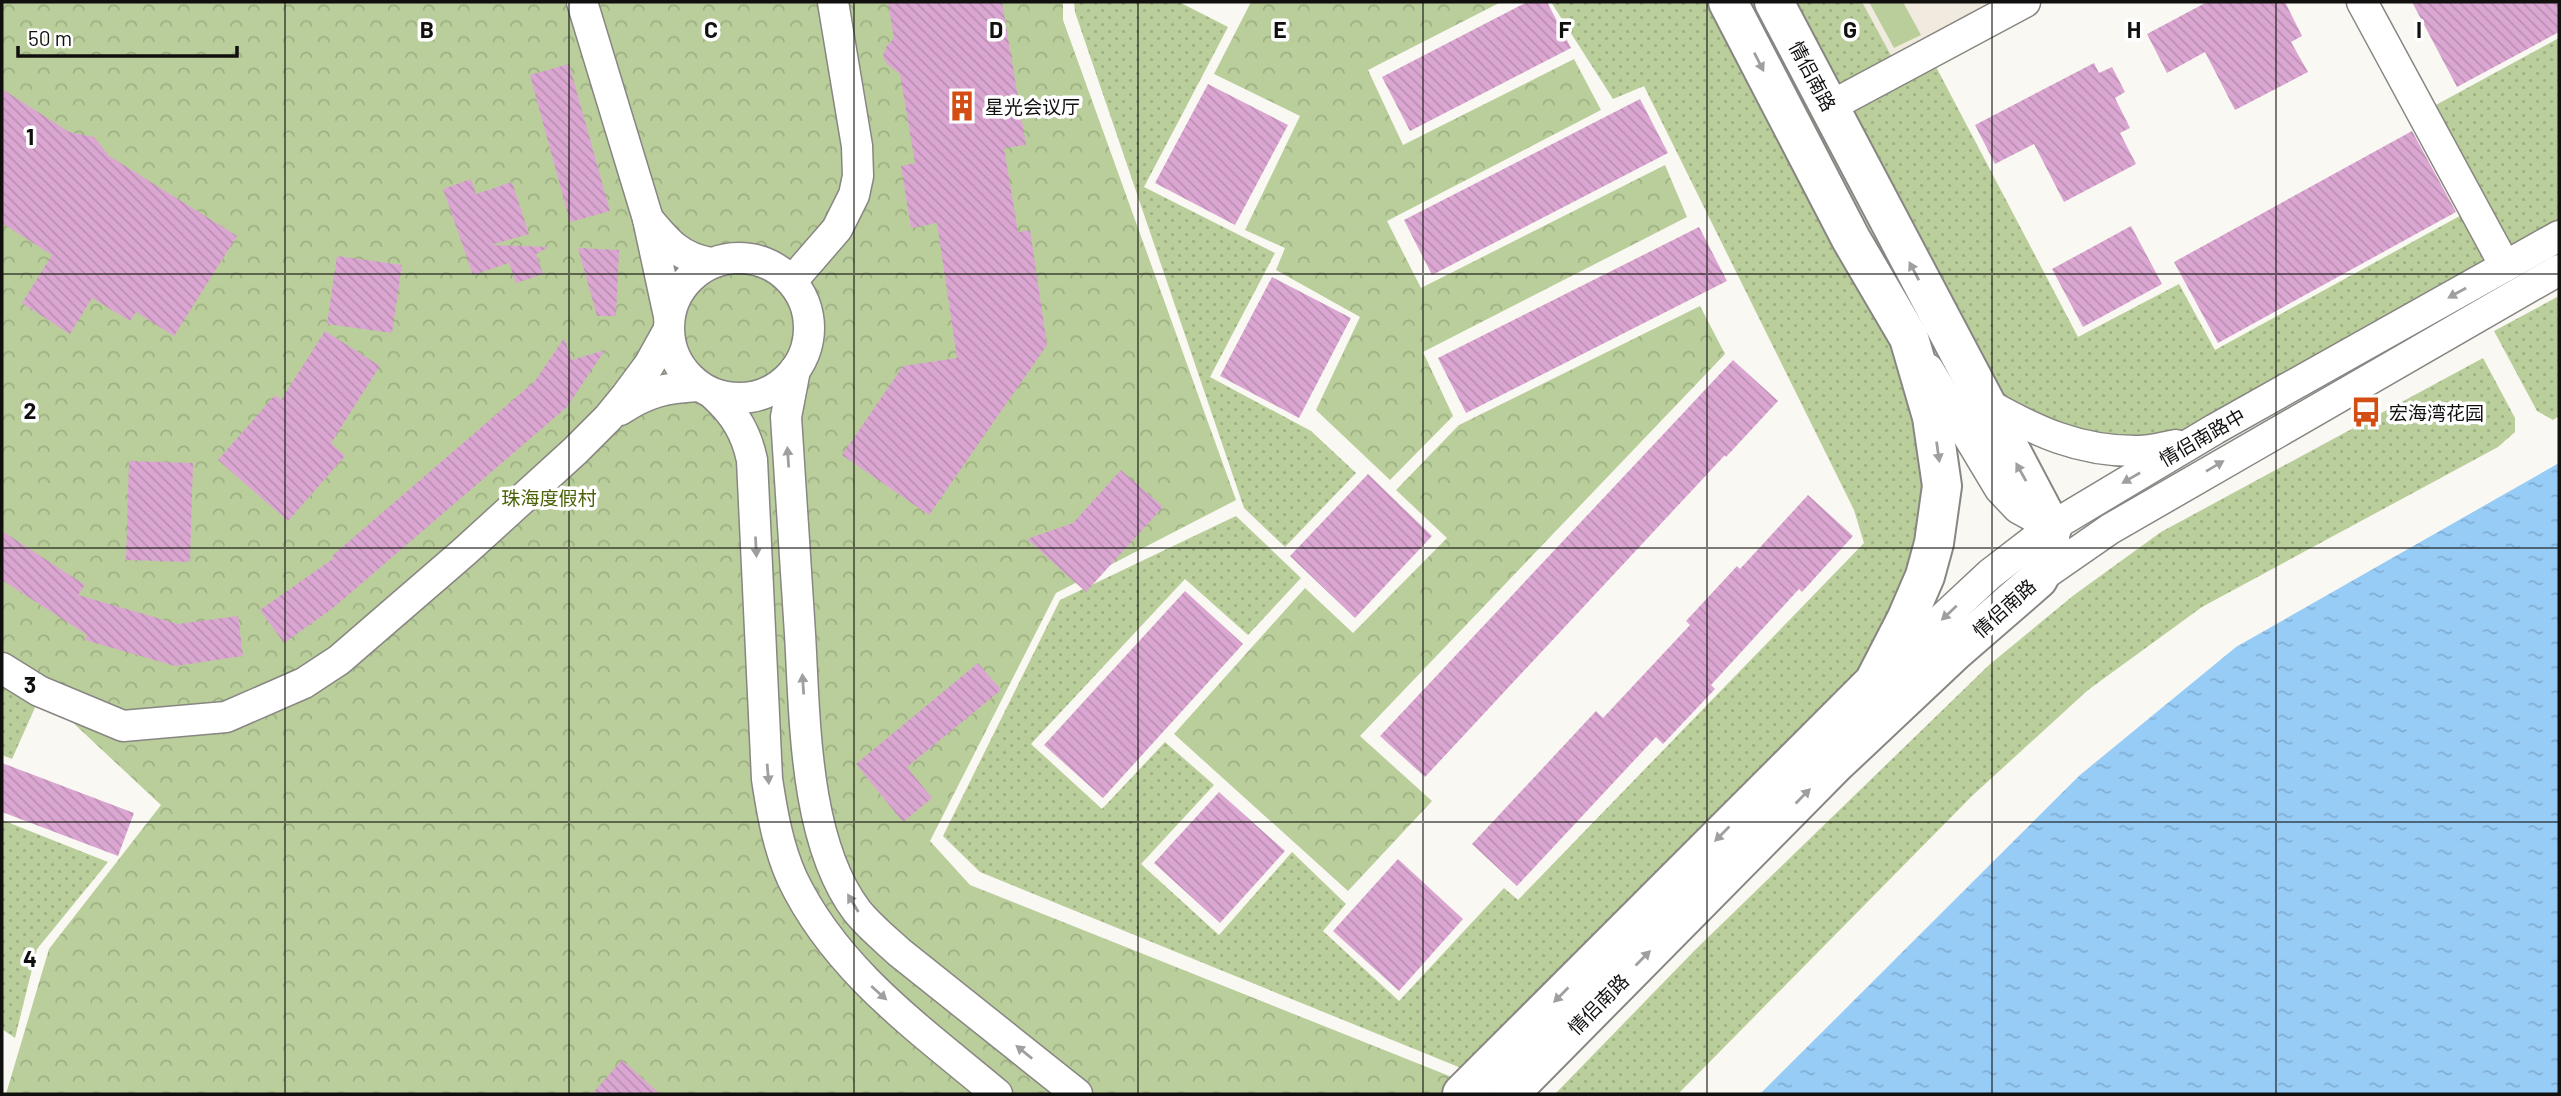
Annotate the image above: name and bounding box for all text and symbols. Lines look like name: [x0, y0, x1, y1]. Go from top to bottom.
scale bar: [18, 14, 236, 58]
text: B: [420, 15, 434, 43]
text: C: [704, 15, 718, 43]
text: D: [989, 15, 1003, 43]
text: E: [1273, 15, 1287, 43]
text: F: [1559, 15, 1572, 43]
text: G: [1843, 15, 1857, 43]
text: H: [2127, 15, 2141, 43]
text: I: [2416, 15, 2422, 43]
text: 50 m: [28, 25, 72, 50]
street label: 情侣南路: [1785, 37, 1841, 115]
one-way arrow: [1754, 52, 1765, 72]
building icon: 星光会议厅: [945, 89, 979, 123]
place label: 星光会议厅: [985, 95, 1080, 118]
text: 1: [26, 122, 34, 150]
one-way arrow: [1909, 261, 1920, 281]
one-way arrow: [2447, 287, 2467, 299]
bus stop icon: 宏海湾花园: [2349, 395, 2383, 429]
text: 2: [24, 396, 36, 424]
place label: 宏海湾花园: [2389, 401, 2484, 424]
street label: 情侣南路中: [2155, 403, 2249, 471]
one-way arrow: [1932, 441, 1943, 463]
one-way arrow: [783, 446, 794, 468]
one-way arrow: [2205, 460, 2224, 473]
one-way arrow: [2015, 462, 2027, 481]
one-way arrow: [2122, 472, 2141, 484]
park label: 珠海度假村: [501, 486, 597, 509]
one-way arrow: [751, 536, 762, 558]
street label: 情侣南路: [1968, 574, 2040, 642]
one-way arrow: [1941, 604, 1958, 620]
text: 3: [24, 670, 36, 698]
one-way arrow: [797, 673, 808, 695]
one-way arrow: [762, 764, 773, 786]
one-way arrow: [1795, 788, 1812, 805]
one-way arrow: [1714, 825, 1731, 841]
one-way arrow: [847, 893, 859, 912]
text: 4: [23, 944, 37, 972]
one-way arrow: [1635, 950, 1652, 967]
street label: 情侣南路: [1563, 969, 1633, 1039]
one-way arrow: [870, 985, 888, 1001]
one-way arrow: [1554, 986, 1570, 1003]
one-way arrow: [1015, 1045, 1033, 1059]

